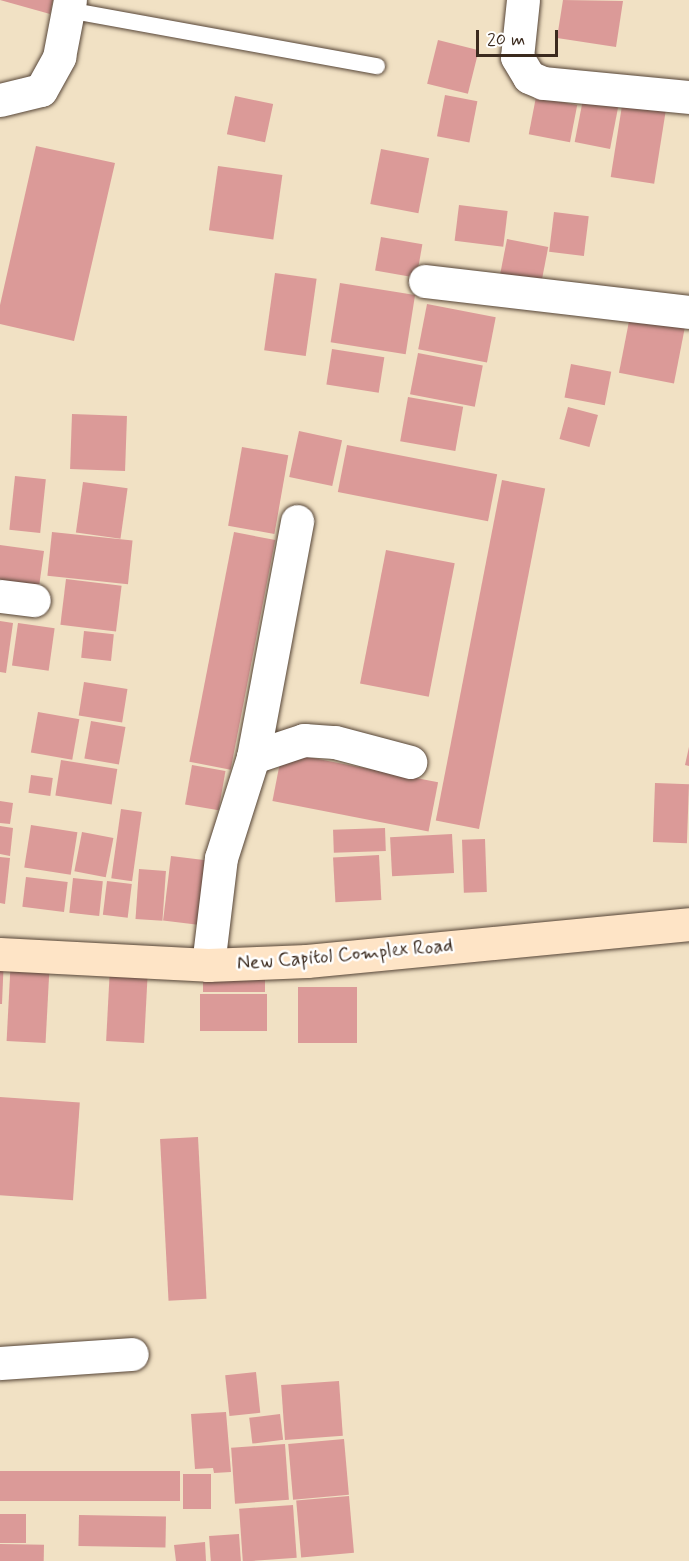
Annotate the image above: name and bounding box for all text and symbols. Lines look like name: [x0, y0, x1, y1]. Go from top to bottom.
scale bar: [479, 18, 562, 56]
text: 20 m: [487, 28, 525, 52]
street label: New Capitol Complex Road: [234, 933, 456, 977]

